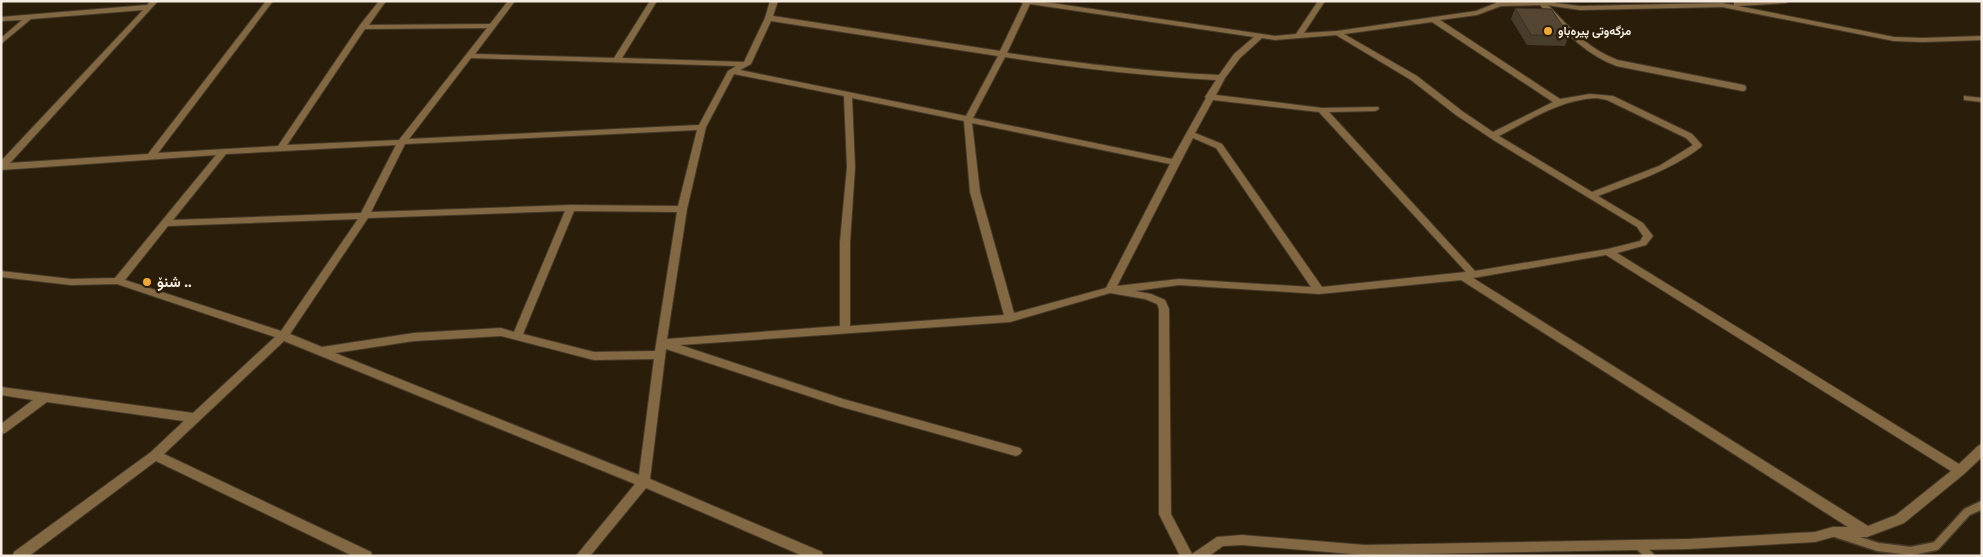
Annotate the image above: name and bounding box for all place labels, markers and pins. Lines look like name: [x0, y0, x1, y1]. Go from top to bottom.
place label: مزگەوتی پیرەباو: [1558, 24, 1632, 39]
marker: مزگەوتی پیرەباو: [1542, 25, 1554, 37]
place label: شنۆ ..: [157, 273, 192, 291]
marker: شنۆ ..: [141, 276, 153, 288]

